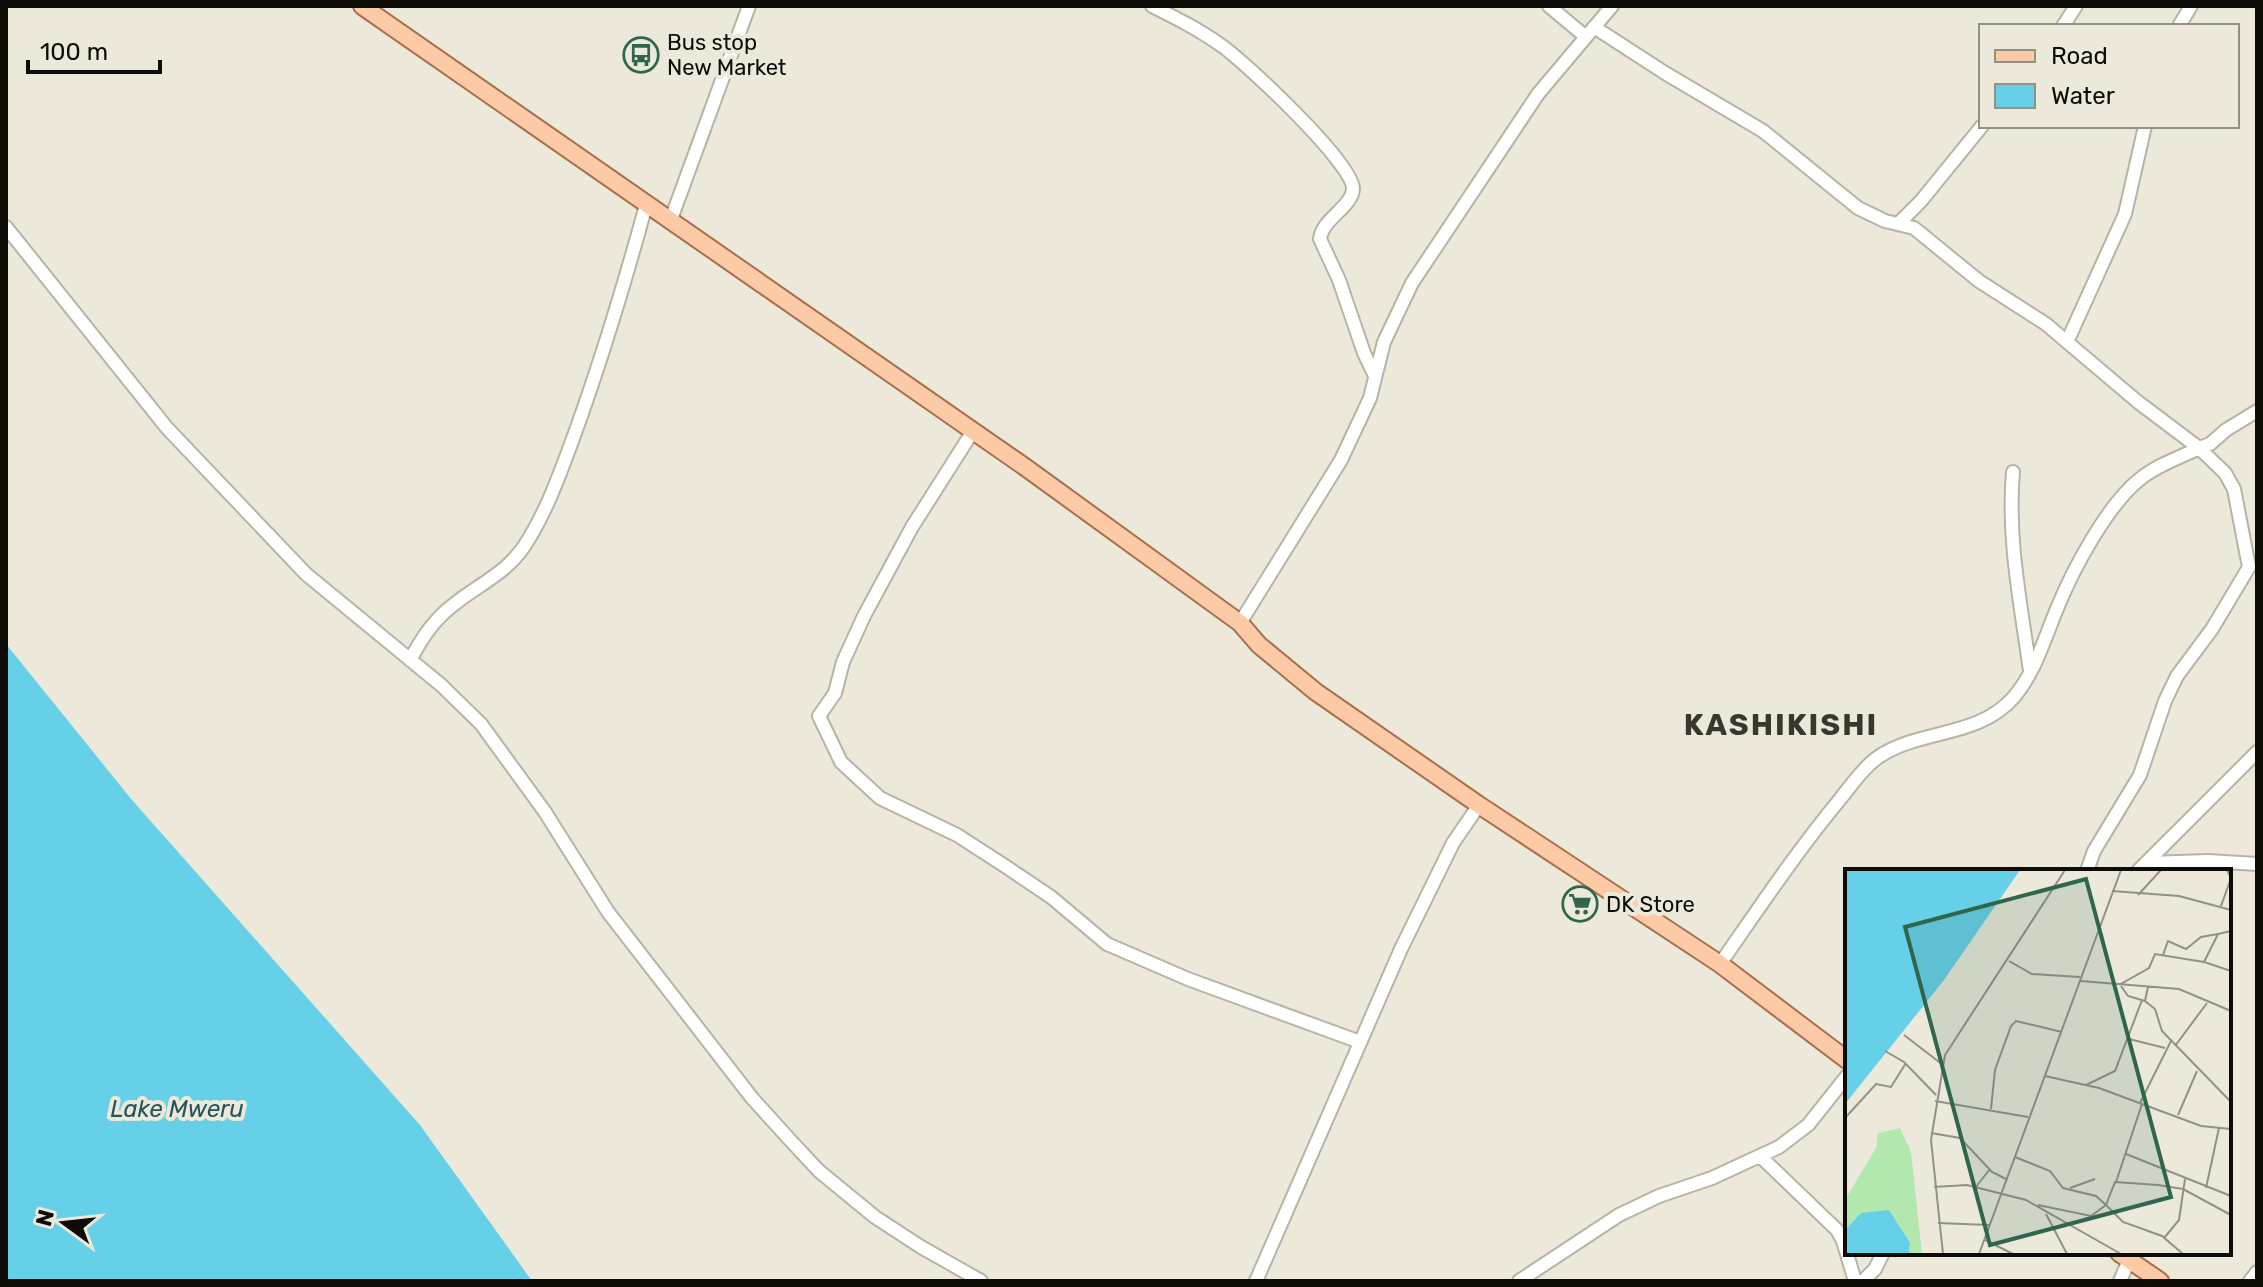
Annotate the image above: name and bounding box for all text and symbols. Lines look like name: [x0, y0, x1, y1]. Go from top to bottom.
scale bar: [28, 24, 160, 74]
legend: [1979, 24, 2239, 128]
place label: Bus stop New Market: [667, 29, 787, 81]
bus stop icon: Bus stop New Market: [622, 36, 660, 74]
text: 100 m: [40, 38, 108, 66]
text: Road: [2051, 42, 2108, 70]
text: Water: [2051, 82, 2115, 110]
district label: KASHIKISHI: [1684, 707, 1878, 743]
inset map: [1845, 869, 2231, 1255]
supermarket icon: DK Store: [1561, 885, 1599, 923]
place label: DK Store: [1606, 891, 1695, 918]
water label: Lake Mweru: [110, 1095, 244, 1123]
north arrow: [24, 1183, 104, 1263]
text: N: [30, 1207, 60, 1229]

